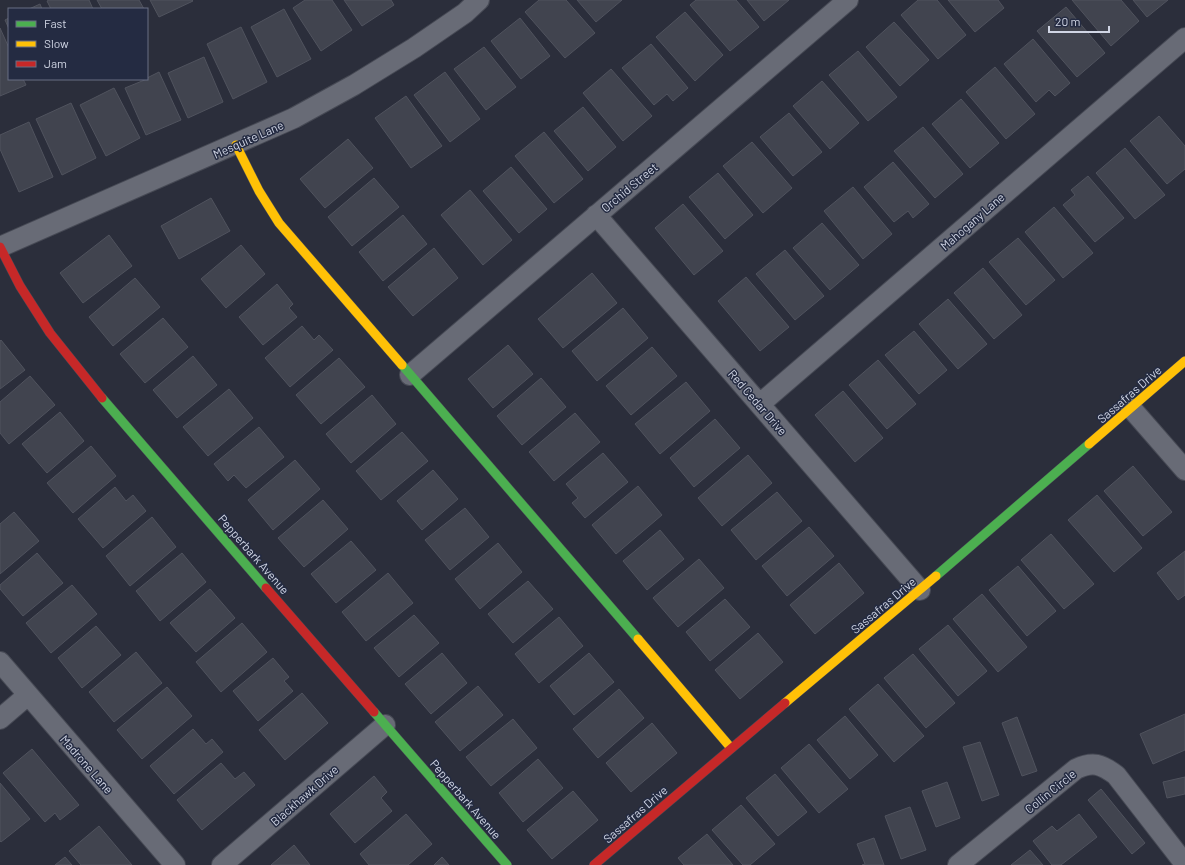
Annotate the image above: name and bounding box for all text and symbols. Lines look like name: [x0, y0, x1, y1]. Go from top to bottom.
legend: [8, 8, 148, 80]
scale bar: [1049, 8, 1109, 34]
text: 20 m: [1055, 14, 1081, 28]
text: Fast: [44, 16, 67, 30]
text: Slow: [44, 36, 69, 50]
text: Jam: [44, 56, 67, 70]
street label: Mesquite Lane: [211, 117, 285, 161]
street label: Orchid Street: [598, 159, 660, 215]
street label: Mahogany Lane: [937, 189, 1007, 253]
street label: Sassafras Drive: [1094, 362, 1164, 426]
street label: Red Cedar Drive: [726, 366, 790, 438]
street label: Pepperbark Avenue: [216, 511, 292, 597]
street label: Sassafras Drive: [848, 574, 918, 636]
street label: Madrone Lane: [58, 732, 116, 796]
street label: Pepperbark Avenue: [428, 756, 504, 842]
street label: Blackhawk Drive: [267, 762, 341, 828]
street label: Collin Circle: [1022, 766, 1078, 816]
street label: Sassafras Drive: [600, 782, 670, 846]

